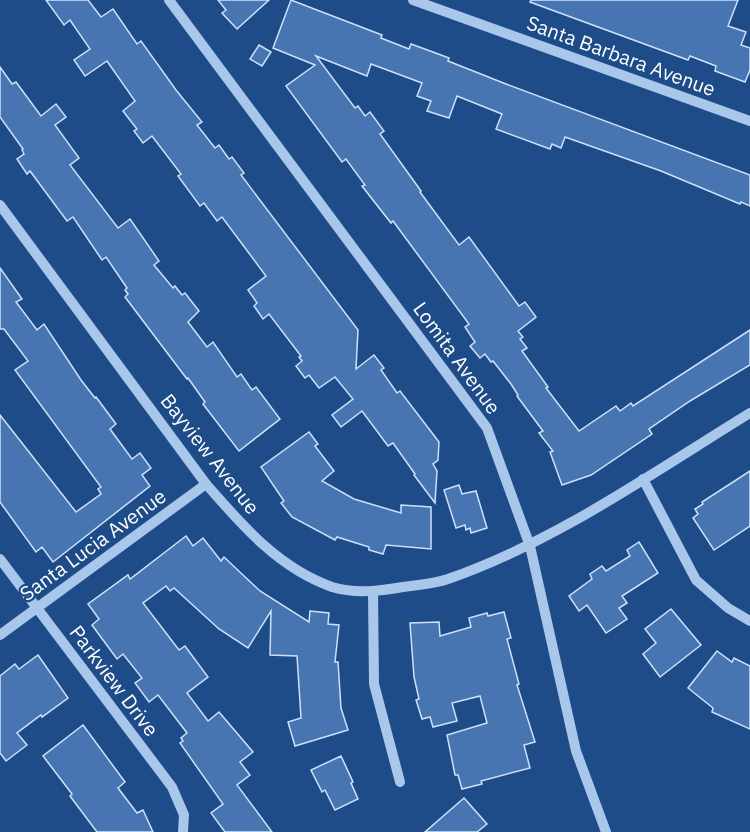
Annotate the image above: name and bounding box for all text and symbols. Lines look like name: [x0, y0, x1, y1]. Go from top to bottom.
street label: Santa Barbara Avenue: [523, 9, 719, 102]
street label: Lomita Avenue: [407, 296, 507, 419]
street label: Bayview Avenue: [155, 388, 266, 520]
street label: Santa Lucia Avenue: [14, 482, 171, 607]
street label: Parkview Drive: [64, 620, 165, 742]

